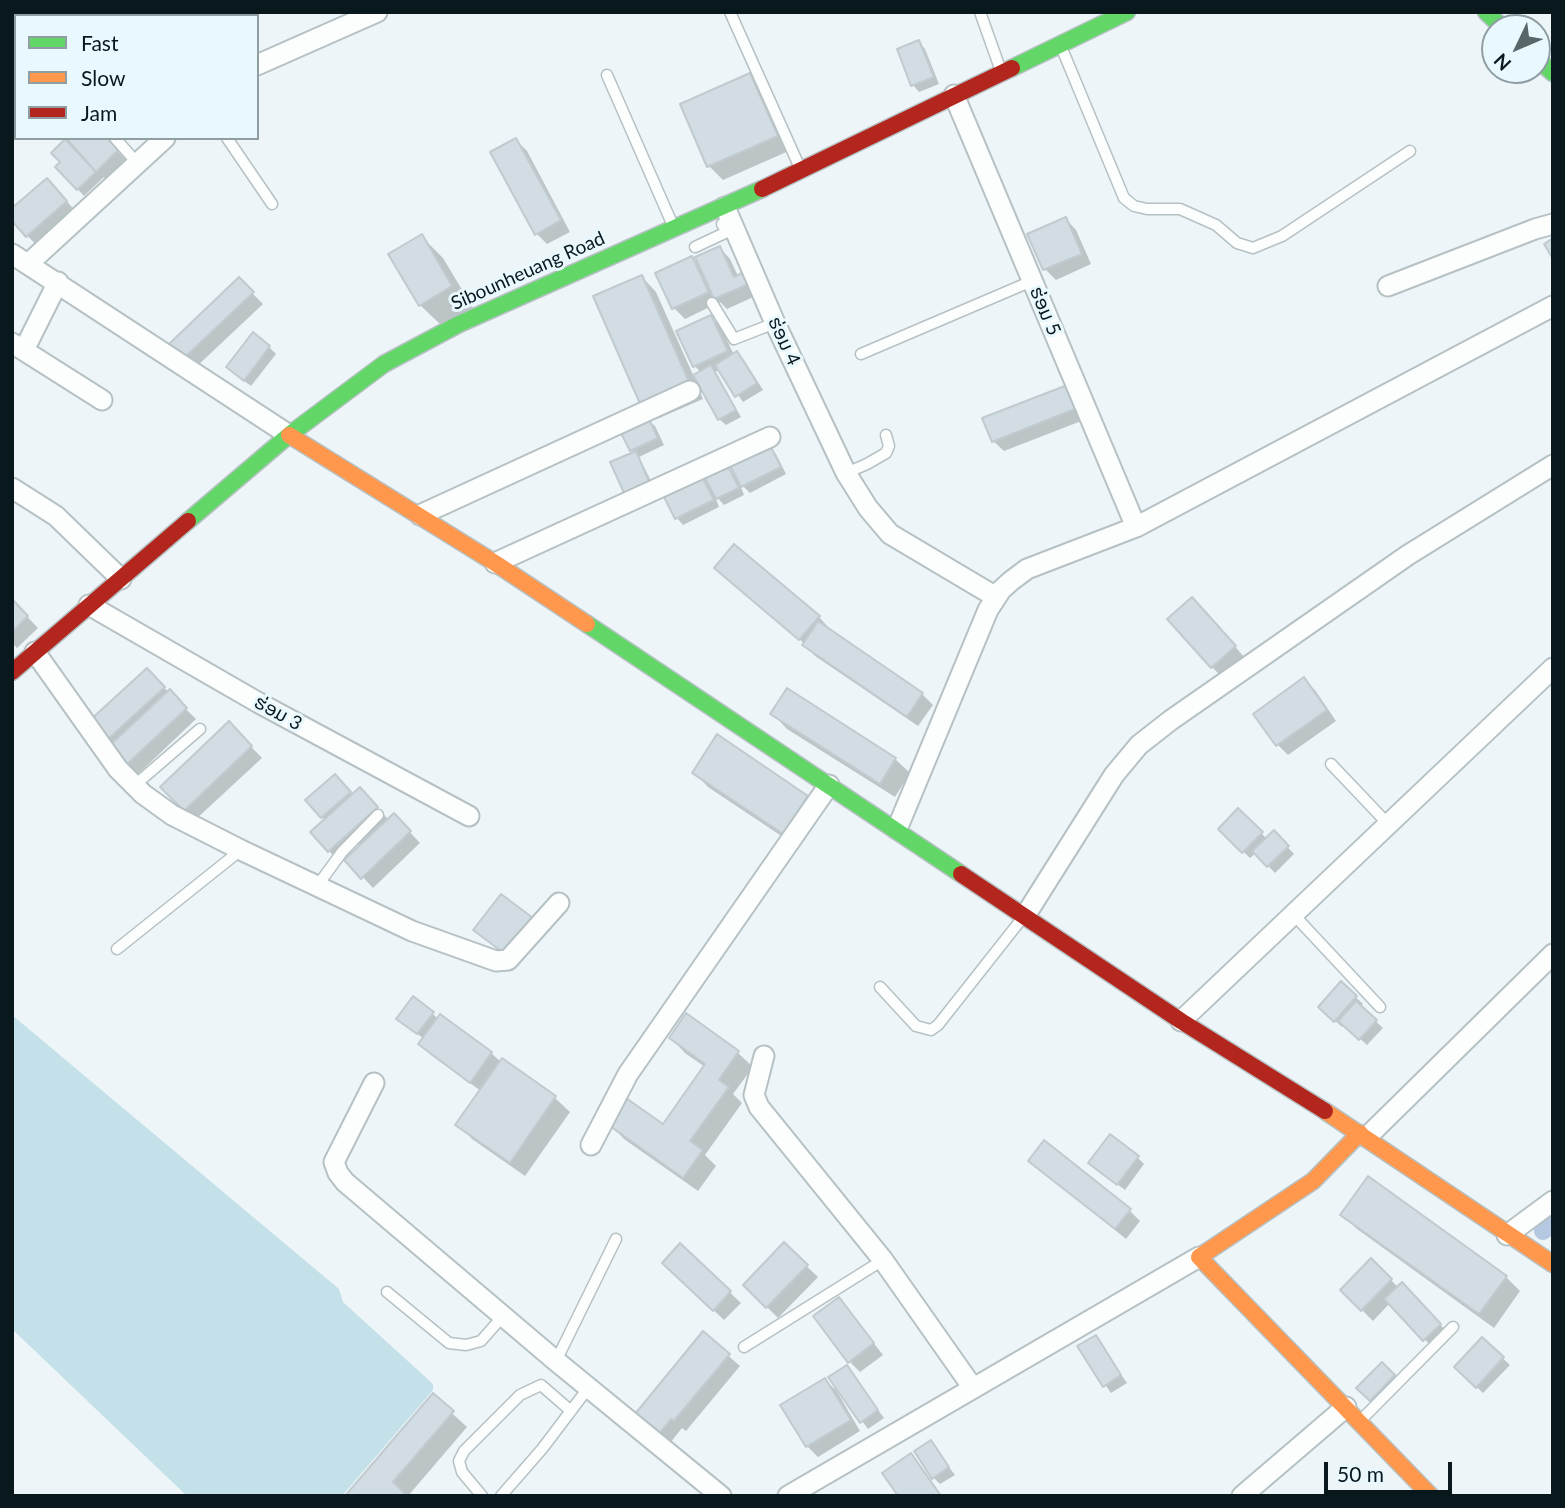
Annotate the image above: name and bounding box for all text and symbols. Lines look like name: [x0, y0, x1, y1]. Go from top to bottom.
legend: [14, 14, 259, 140]
north arrow: [1481, 14, 1551, 84]
text: Fast: [81, 30, 118, 55]
text: N: [1489, 49, 1515, 76]
text: Slow: [81, 65, 125, 90]
text: Jam: [81, 100, 117, 125]
street label: Sibounheuang Road: [448, 227, 608, 315]
street label: ຮ່ອມ 5: [1025, 283, 1065, 339]
street label: ຮ່ອມ 4: [763, 313, 805, 369]
street label: ຮ່ອມ 3: [250, 691, 306, 735]
scale bar: [1327, 1448, 1455, 1492]
text: 50 m: [1337, 1461, 1384, 1486]

